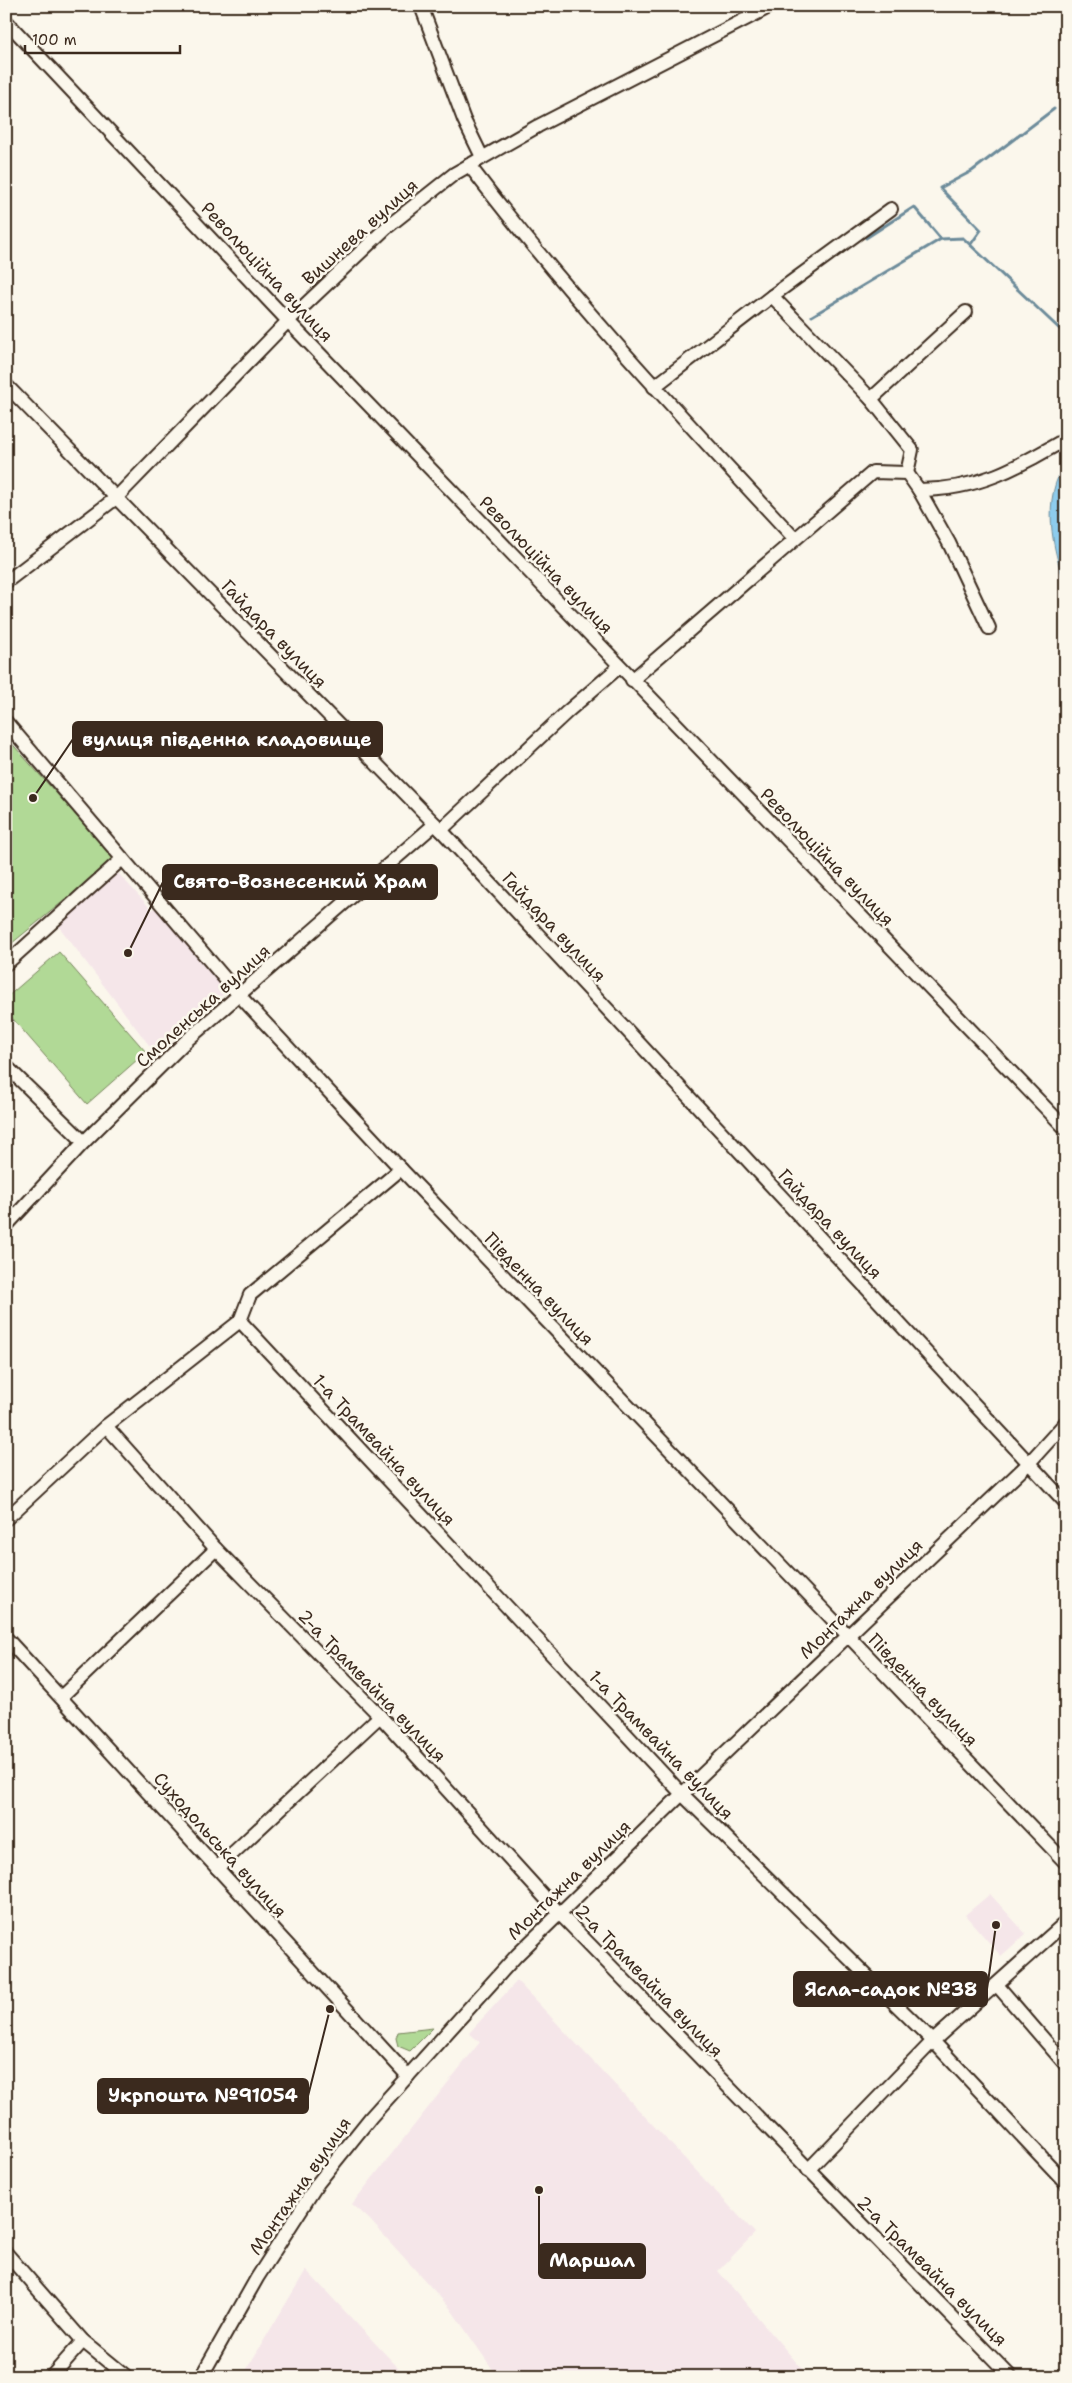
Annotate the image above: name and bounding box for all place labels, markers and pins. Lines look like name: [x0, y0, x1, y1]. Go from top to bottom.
callout: вулиця південна кладовище: [73, 722, 382, 756]
callout: Свято-Вознесенкий Храм: [163, 865, 437, 899]
callout: Ясла-садок №38: [794, 1972, 987, 2006]
callout: Укрпошта №91054: [98, 2079, 308, 2113]
callout: Маршал: [539, 2244, 645, 2278]

